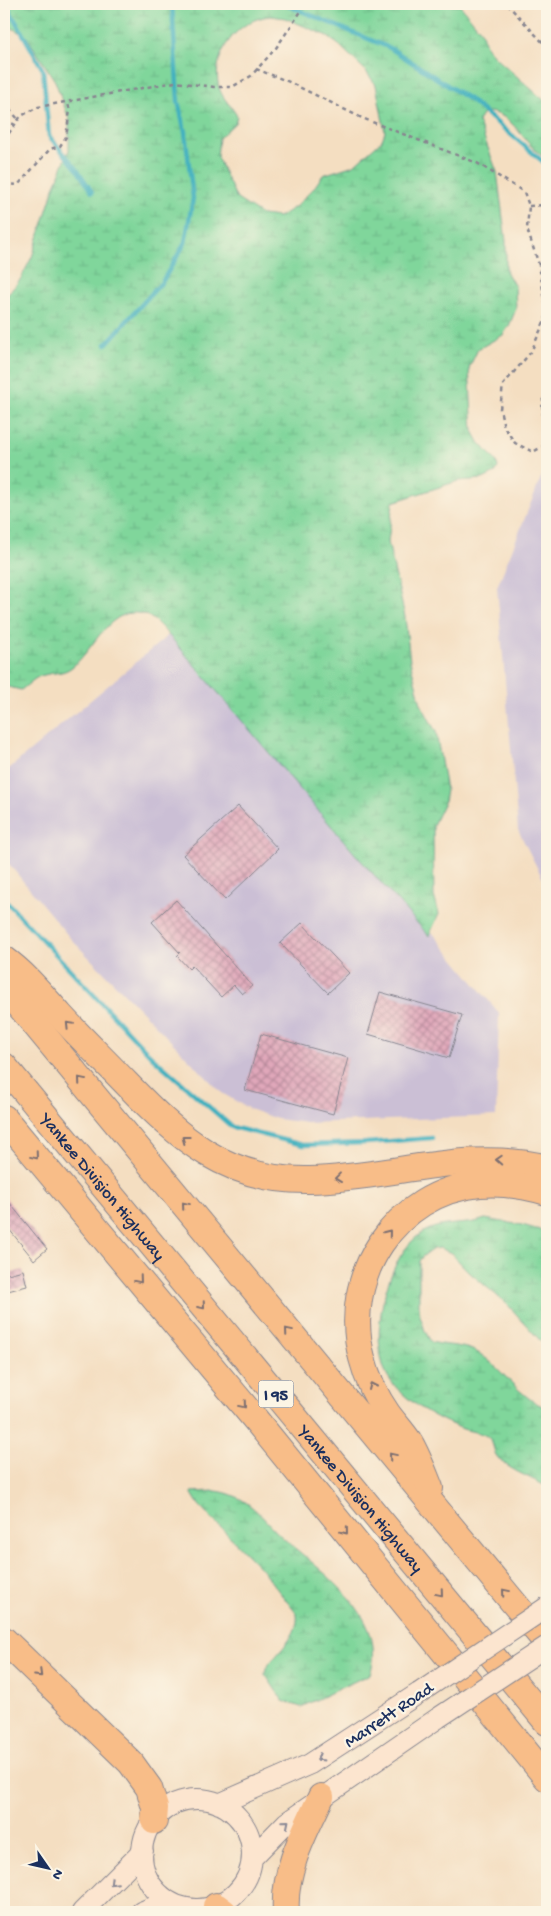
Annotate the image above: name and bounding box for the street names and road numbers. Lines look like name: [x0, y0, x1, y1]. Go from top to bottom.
street label: Yankee Division Highway: [33, 1108, 169, 1266]
road number: I 95: [258, 1380, 294, 1408]
street label: Yankee Division Highway: [291, 1420, 427, 1578]
street label: Marrett Road: [341, 1678, 439, 1754]

